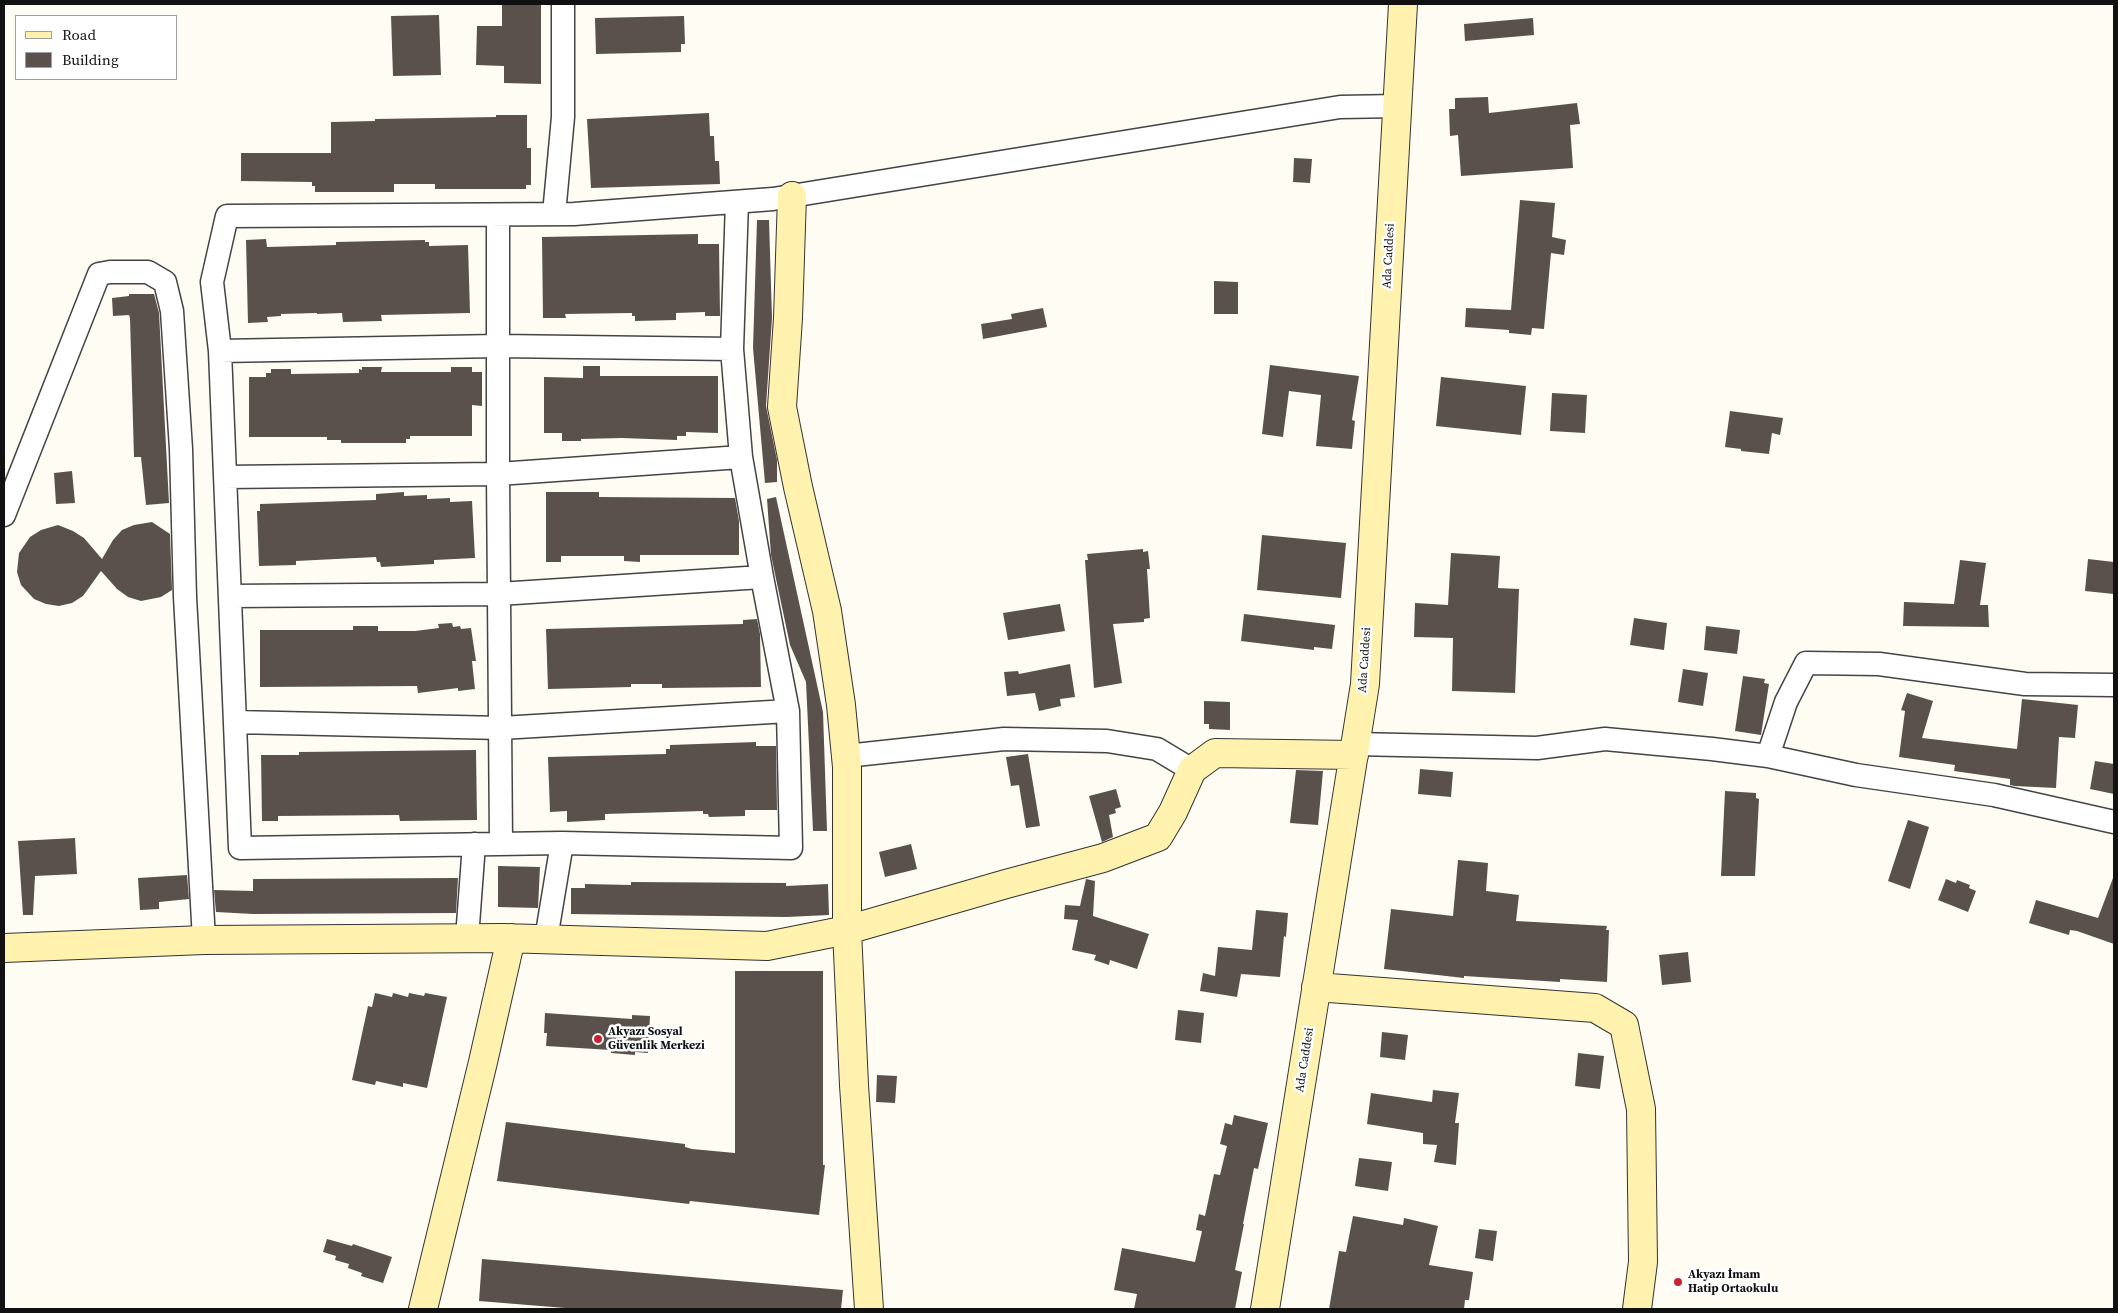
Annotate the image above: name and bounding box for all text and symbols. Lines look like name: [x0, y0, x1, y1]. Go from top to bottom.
legend: [15, 15, 178, 80]
text: Road: [62, 24, 96, 45]
text: Building: [62, 49, 119, 70]
street label: Ada Caddesi: [1380, 223, 1398, 289]
street label: Ada Caddesi: [1356, 627, 1374, 693]
place label: Akyazı Sosyal Güvenlik Merkezi: [608, 1025, 705, 1053]
street label: Ada Caddesi: [1293, 1027, 1317, 1093]
marker: Akyazı Sosyal Güvenlik Merkezi: [592, 1033, 604, 1045]
place label: Akyazı İmam Hatip Ortaokulu: [1688, 1268, 1778, 1296]
marker: Akyazı İmam Hatip Ortaokulu: [1672, 1276, 1684, 1288]

